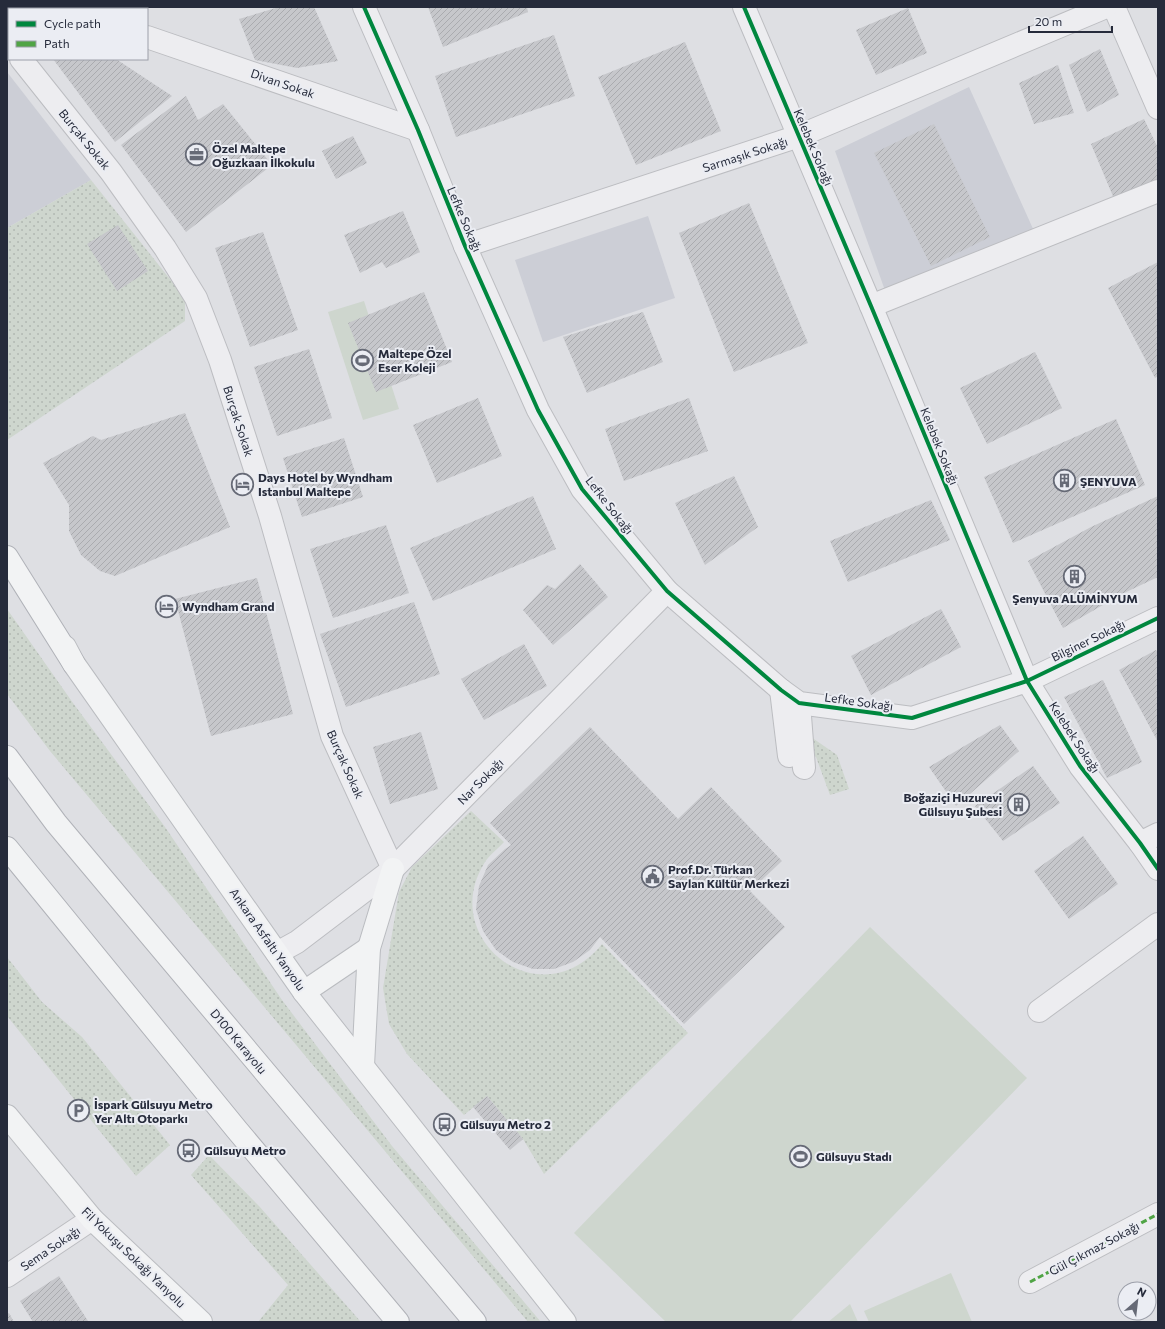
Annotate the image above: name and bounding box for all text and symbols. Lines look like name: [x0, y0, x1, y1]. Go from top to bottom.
legend: [8, 8, 148, 60]
scale bar: [1029, 8, 1112, 34]
text: 20 m: [1035, 14, 1062, 28]
text: Cycle path: [44, 16, 101, 30]
text: Path: [44, 36, 70, 50]
street label: Divan Sokak: [249, 65, 317, 101]
street label: Burçak Sokak: [56, 106, 114, 172]
street label: Kelebek Sokağı: [792, 106, 836, 188]
street label: Sarmaşık Sokağı: [701, 134, 789, 174]
place label: Özel Maltepe Oğuzkaan İlkokulu: [212, 141, 315, 169]
office icon: Özel Maltepe Oğuzkaan İlkokulu: [183, 142, 209, 168]
street label: Lefke Sokağı: [445, 184, 485, 254]
place label: Maltepe Özel Eser Koleji: [378, 346, 452, 374]
sports icon: Maltepe Özel Eser Koleji: [350, 347, 376, 373]
street label: Burçak Sokak: [221, 384, 257, 459]
street label: Kelebek Sokağı: [918, 405, 962, 487]
building icon: ŞENYUVA: [1052, 468, 1078, 494]
place label: Days Hotel by Wyndham Istanbul Maltepe: [258, 470, 393, 498]
hotel icon: Days Hotel by Wyndham Istanbul Maltepe: [229, 471, 255, 497]
street label: Lefke Sokağı: [583, 473, 637, 537]
place label: ŞENYUVA: [1080, 474, 1137, 488]
building icon: Şenyuva ALÜMİNYUM: [1062, 564, 1088, 590]
place label: Şenyuva ALÜMİNYUM: [1012, 591, 1138, 605]
hotel icon: Wyndham Grand: [154, 593, 180, 619]
place label: Wyndham Grand: [182, 599, 275, 613]
street label: Bilginer Sokağı: [1049, 616, 1127, 664]
street label: Lefke Sokağı: [824, 689, 894, 713]
street label: Kelebek Sokağı: [1047, 699, 1103, 775]
street label: Burçak Sokak: [325, 728, 368, 801]
street label: Nar Sokağı: [454, 755, 506, 807]
place label: Boğaziçi Huzurevi Gülsuyu Şubesi: [903, 790, 1002, 818]
building icon: Boğaziçi Huzurevi Gülsuyu Şubesi: [1005, 791, 1031, 817]
place label: Prof.Dr. Türkan Saylan Kültür Merkezi: [668, 862, 789, 890]
public building icon: Prof.Dr. Türkan Saylan Kültür Merkezi: [640, 863, 666, 889]
street label: Ankara Asfaltı Yanyolu: [227, 885, 309, 993]
street label: D100 Karayolu: [208, 1006, 270, 1076]
place label: İspark Gülsuyu Metro Yer Altı Otoparkı: [94, 1097, 213, 1125]
parking icon: İspark Gülsuyu Metro Yer Altı Otoparkı: [66, 1098, 92, 1124]
bus stop icon: Gülsuyu Metro 2: [432, 1111, 458, 1137]
place label: Gülsuyu Metro 2: [460, 1117, 551, 1131]
bus stop icon: Gülsuyu Metro: [176, 1137, 202, 1163]
place label: Gülsuyu Metro: [204, 1143, 286, 1157]
sports icon: Gülsuyu Stadı: [787, 1143, 813, 1169]
place label: Gülsuyu Stadı: [816, 1149, 892, 1163]
street label: Fil Yokuşu Sokağı Yanyolu: [79, 1204, 189, 1310]
street label: Gül Çıkmaz Sokağı: [1046, 1218, 1142, 1278]
street label: Sema Sokağı: [17, 1223, 83, 1273]
north arrow: [1117, 1281, 1157, 1321]
text: N: [1135, 1284, 1149, 1299]

